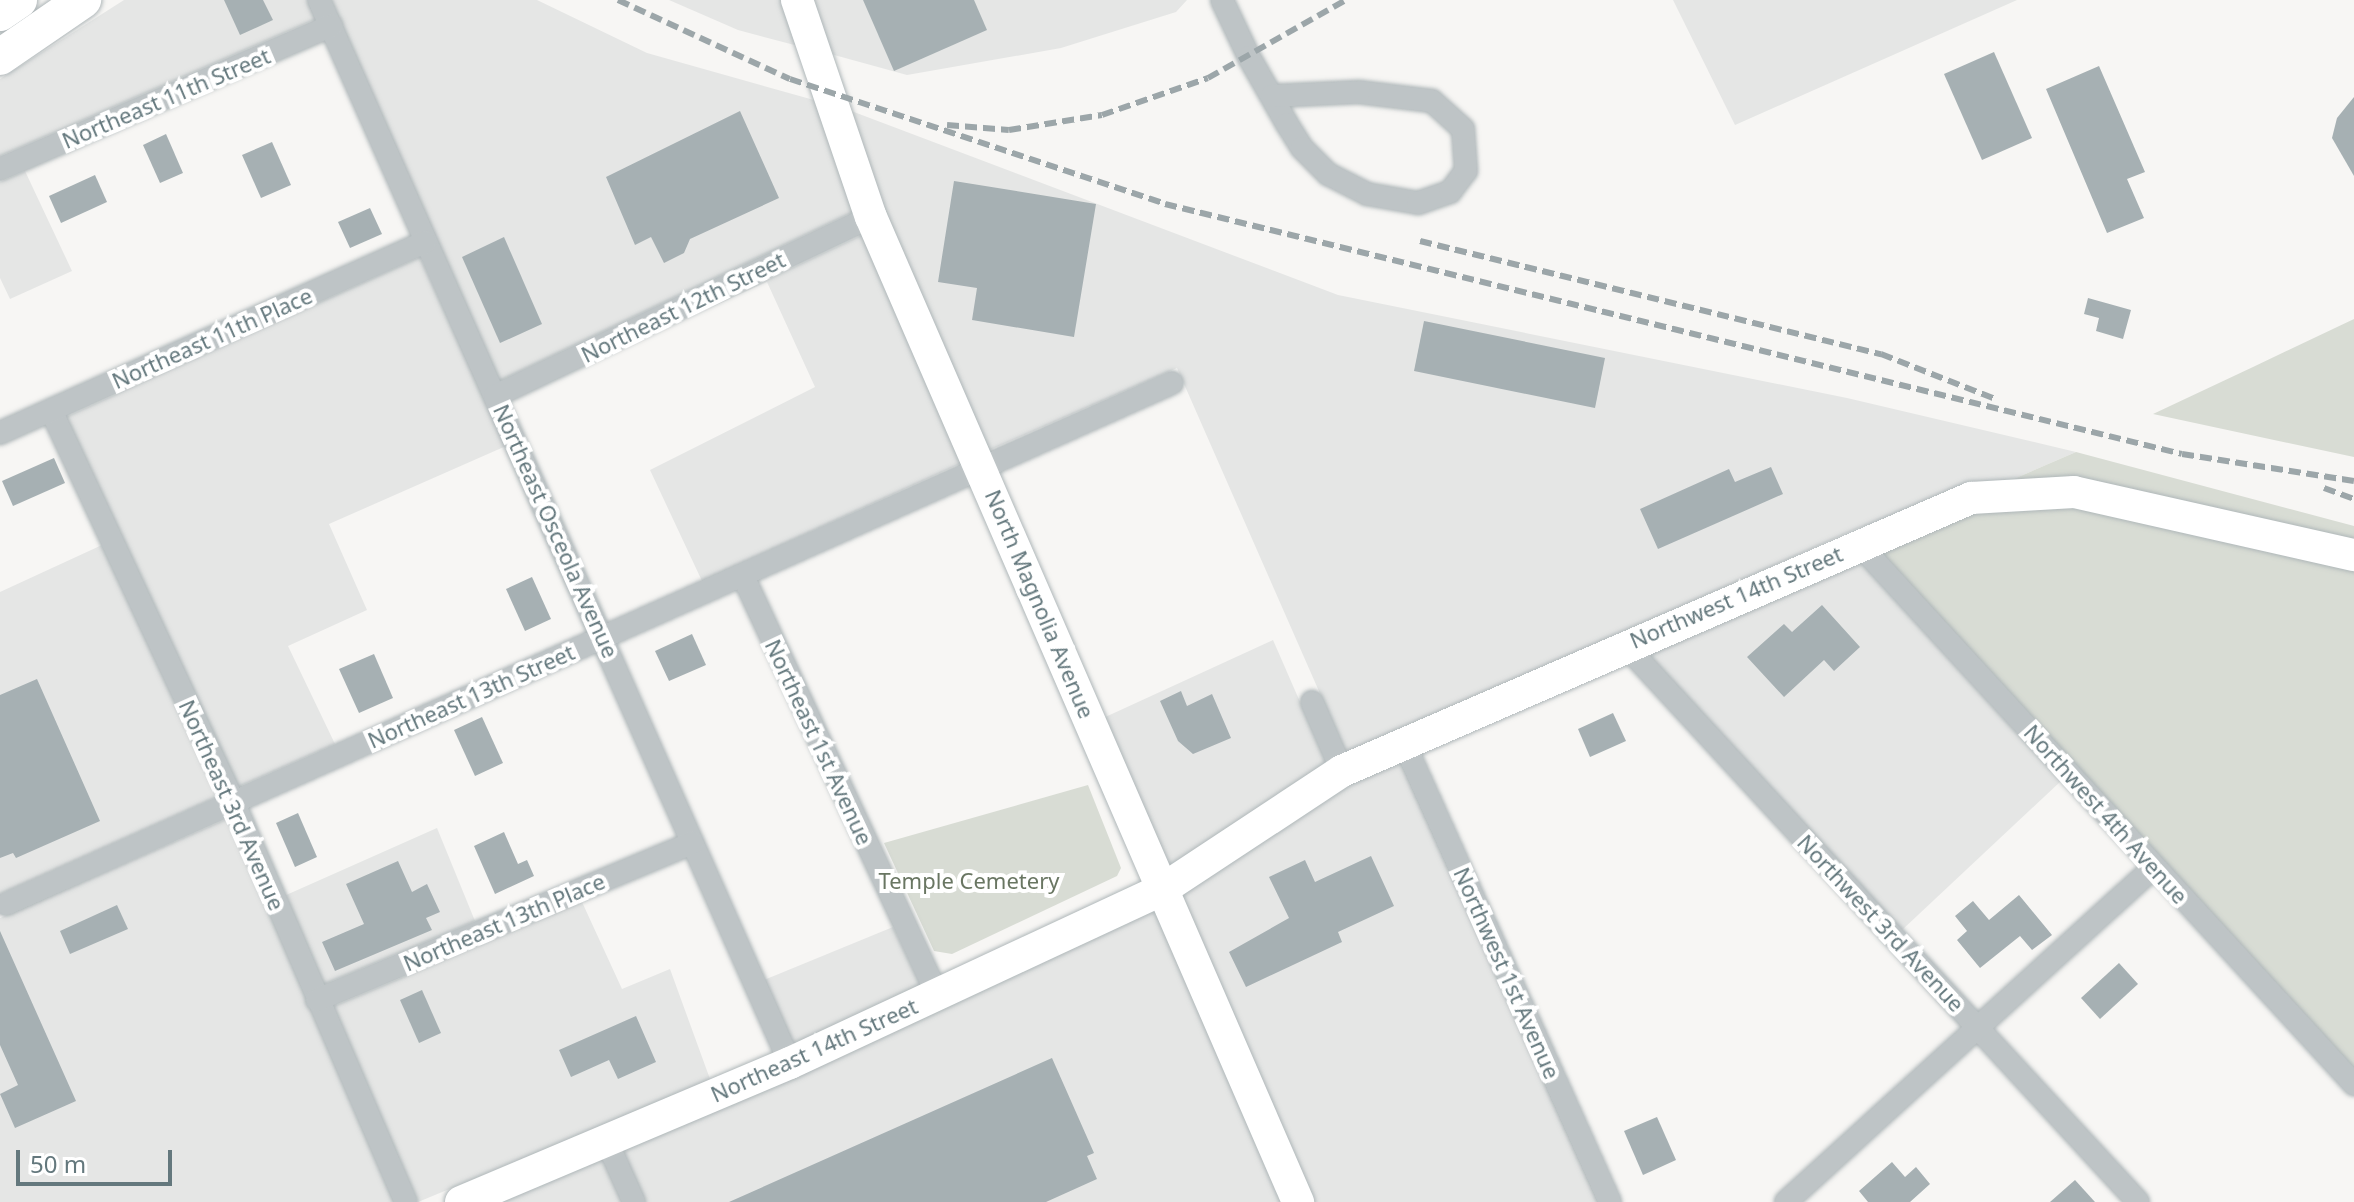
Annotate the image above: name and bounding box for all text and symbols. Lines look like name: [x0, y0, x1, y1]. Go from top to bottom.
street label: Northeast 11th Street: [58, 42, 274, 154]
street label: Northeast 12th Street: [577, 246, 789, 368]
street label: Northeast 11th Place: [108, 282, 316, 394]
street label: Northeast Osceola Avenue: [488, 400, 624, 662]
street label: North Magnolia Avenue: [980, 486, 1100, 722]
street label: Northwest 14th Street: [1626, 540, 1846, 654]
street label: Northeast 1st Avenue: [760, 635, 878, 849]
street label: Northeast 13th Street: [364, 638, 578, 754]
street label: Northeast 3rd Avenue: [174, 696, 290, 914]
street label: Northwest 4th Avenue: [2019, 719, 2193, 909]
street label: Northwest 3rd Avenue: [1792, 829, 1970, 1017]
street label: Northwest 1st Avenue: [1448, 863, 1566, 1083]
street label: Northeast 13th Place: [399, 868, 609, 976]
park label: Temple Cemetery: [879, 868, 1059, 894]
street label: Northeast 14th Street: [707, 992, 921, 1108]
scale bar: [20, 1134, 176, 1184]
text: 50 m: [30, 1147, 86, 1180]

